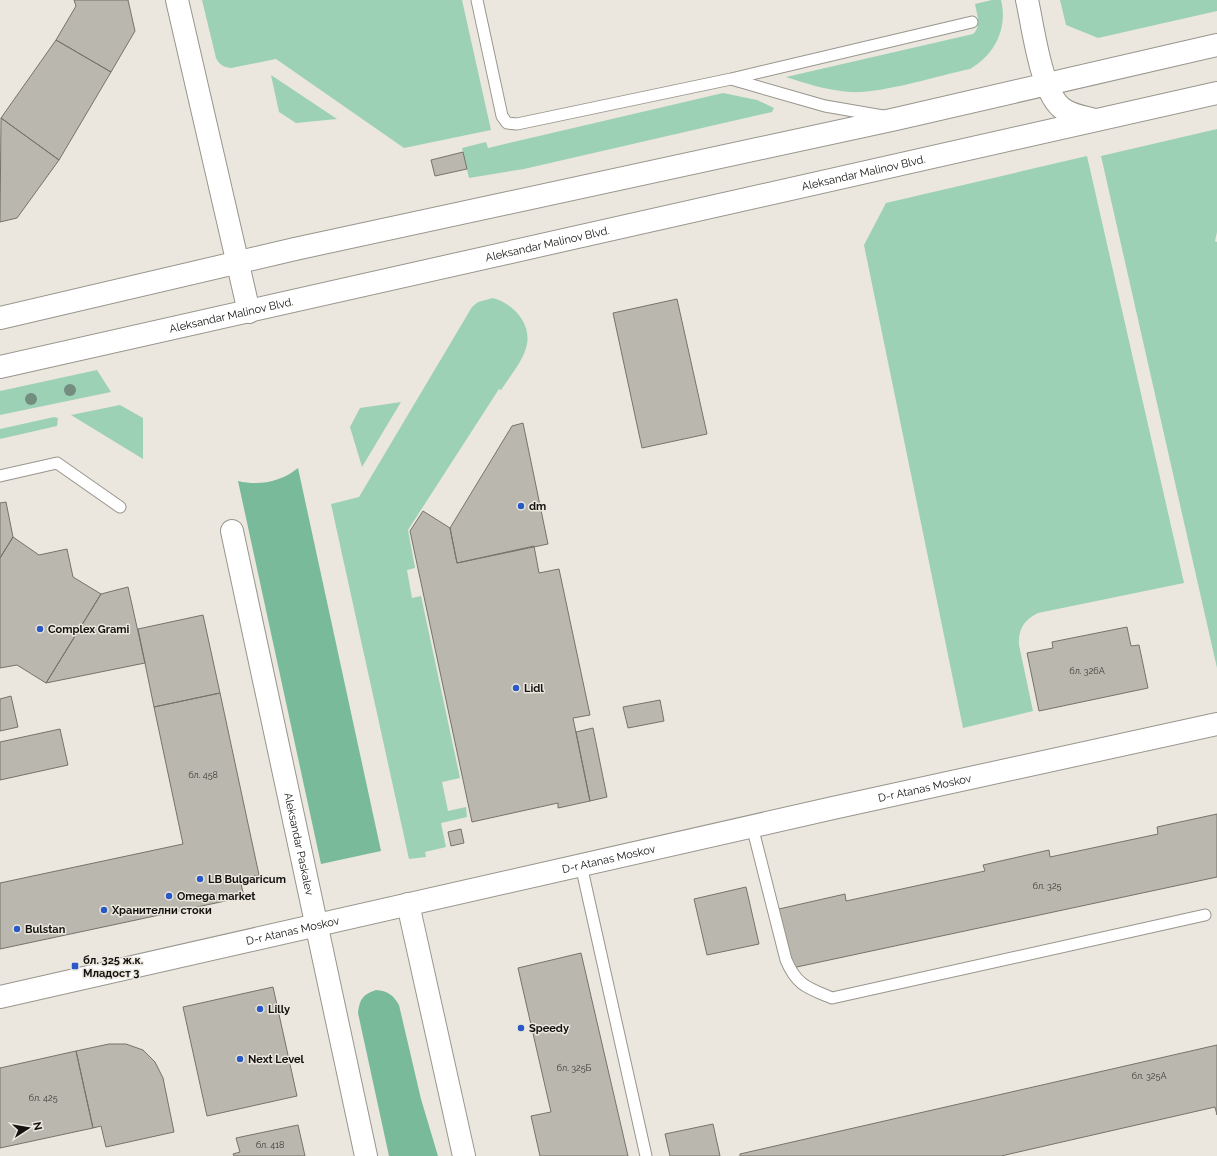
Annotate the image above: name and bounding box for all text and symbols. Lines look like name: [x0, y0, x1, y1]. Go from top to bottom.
street label: Aleksandar Malinov Blvd.: [800, 153, 927, 193]
street label: Aleksandar Malinov Blvd.: [484, 224, 611, 265]
street label: Aleksandar Malinov Blvd.: [168, 295, 295, 336]
place label: dm: [529, 500, 546, 513]
marker: dm: [516, 501, 526, 511]
place label: Complex Grami: [48, 623, 129, 636]
marker: Complex Grami: [35, 624, 45, 634]
house number: бл. 326А: [1069, 666, 1105, 676]
place label: Lidl: [524, 682, 544, 695]
marker: Lidl: [511, 683, 521, 693]
house number: бл. 458: [188, 770, 218, 780]
street label: D-r Atanas Moskov: [877, 772, 973, 805]
street label: Aleksandar Paskalev: [281, 791, 316, 897]
street label: D-r Atanas Moskov: [561, 843, 657, 876]
place label: LB Bulgaricum: [208, 873, 286, 886]
marker: LB Bulgaricum: [195, 874, 205, 884]
house number: бл. 325: [1033, 881, 1062, 891]
place label: Omega market: [177, 890, 256, 903]
marker: Omega market: [164, 891, 174, 901]
place label: Хранителни стоки: [111, 904, 212, 917]
marker: Хранителни стоки: [99, 905, 109, 915]
street label: D-r Atanas Moskov: [245, 914, 341, 948]
place label: Bulstan: [25, 923, 66, 936]
marker: Bulstan: [12, 924, 22, 934]
place label: бл. 325 ж.к. Младост 3: [83, 954, 143, 980]
marker: бл. 325 ж.к. Младост 3: [70, 961, 80, 971]
place label: Lilly: [268, 1003, 290, 1016]
marker: Lilly: [255, 1004, 265, 1014]
place label: Speedy: [529, 1022, 569, 1035]
marker: Speedy: [516, 1023, 526, 1033]
place label: Next Level: [248, 1053, 305, 1066]
marker: Next Level: [235, 1054, 245, 1064]
house number: бл. 325Б: [557, 1063, 592, 1073]
house number: бл. 325А: [1131, 1071, 1167, 1081]
house number: бл. 425: [28, 1093, 58, 1103]
north arrow: [8, 1108, 48, 1148]
text: N: [30, 1121, 45, 1131]
house number: бл. 418: [256, 1140, 284, 1150]

